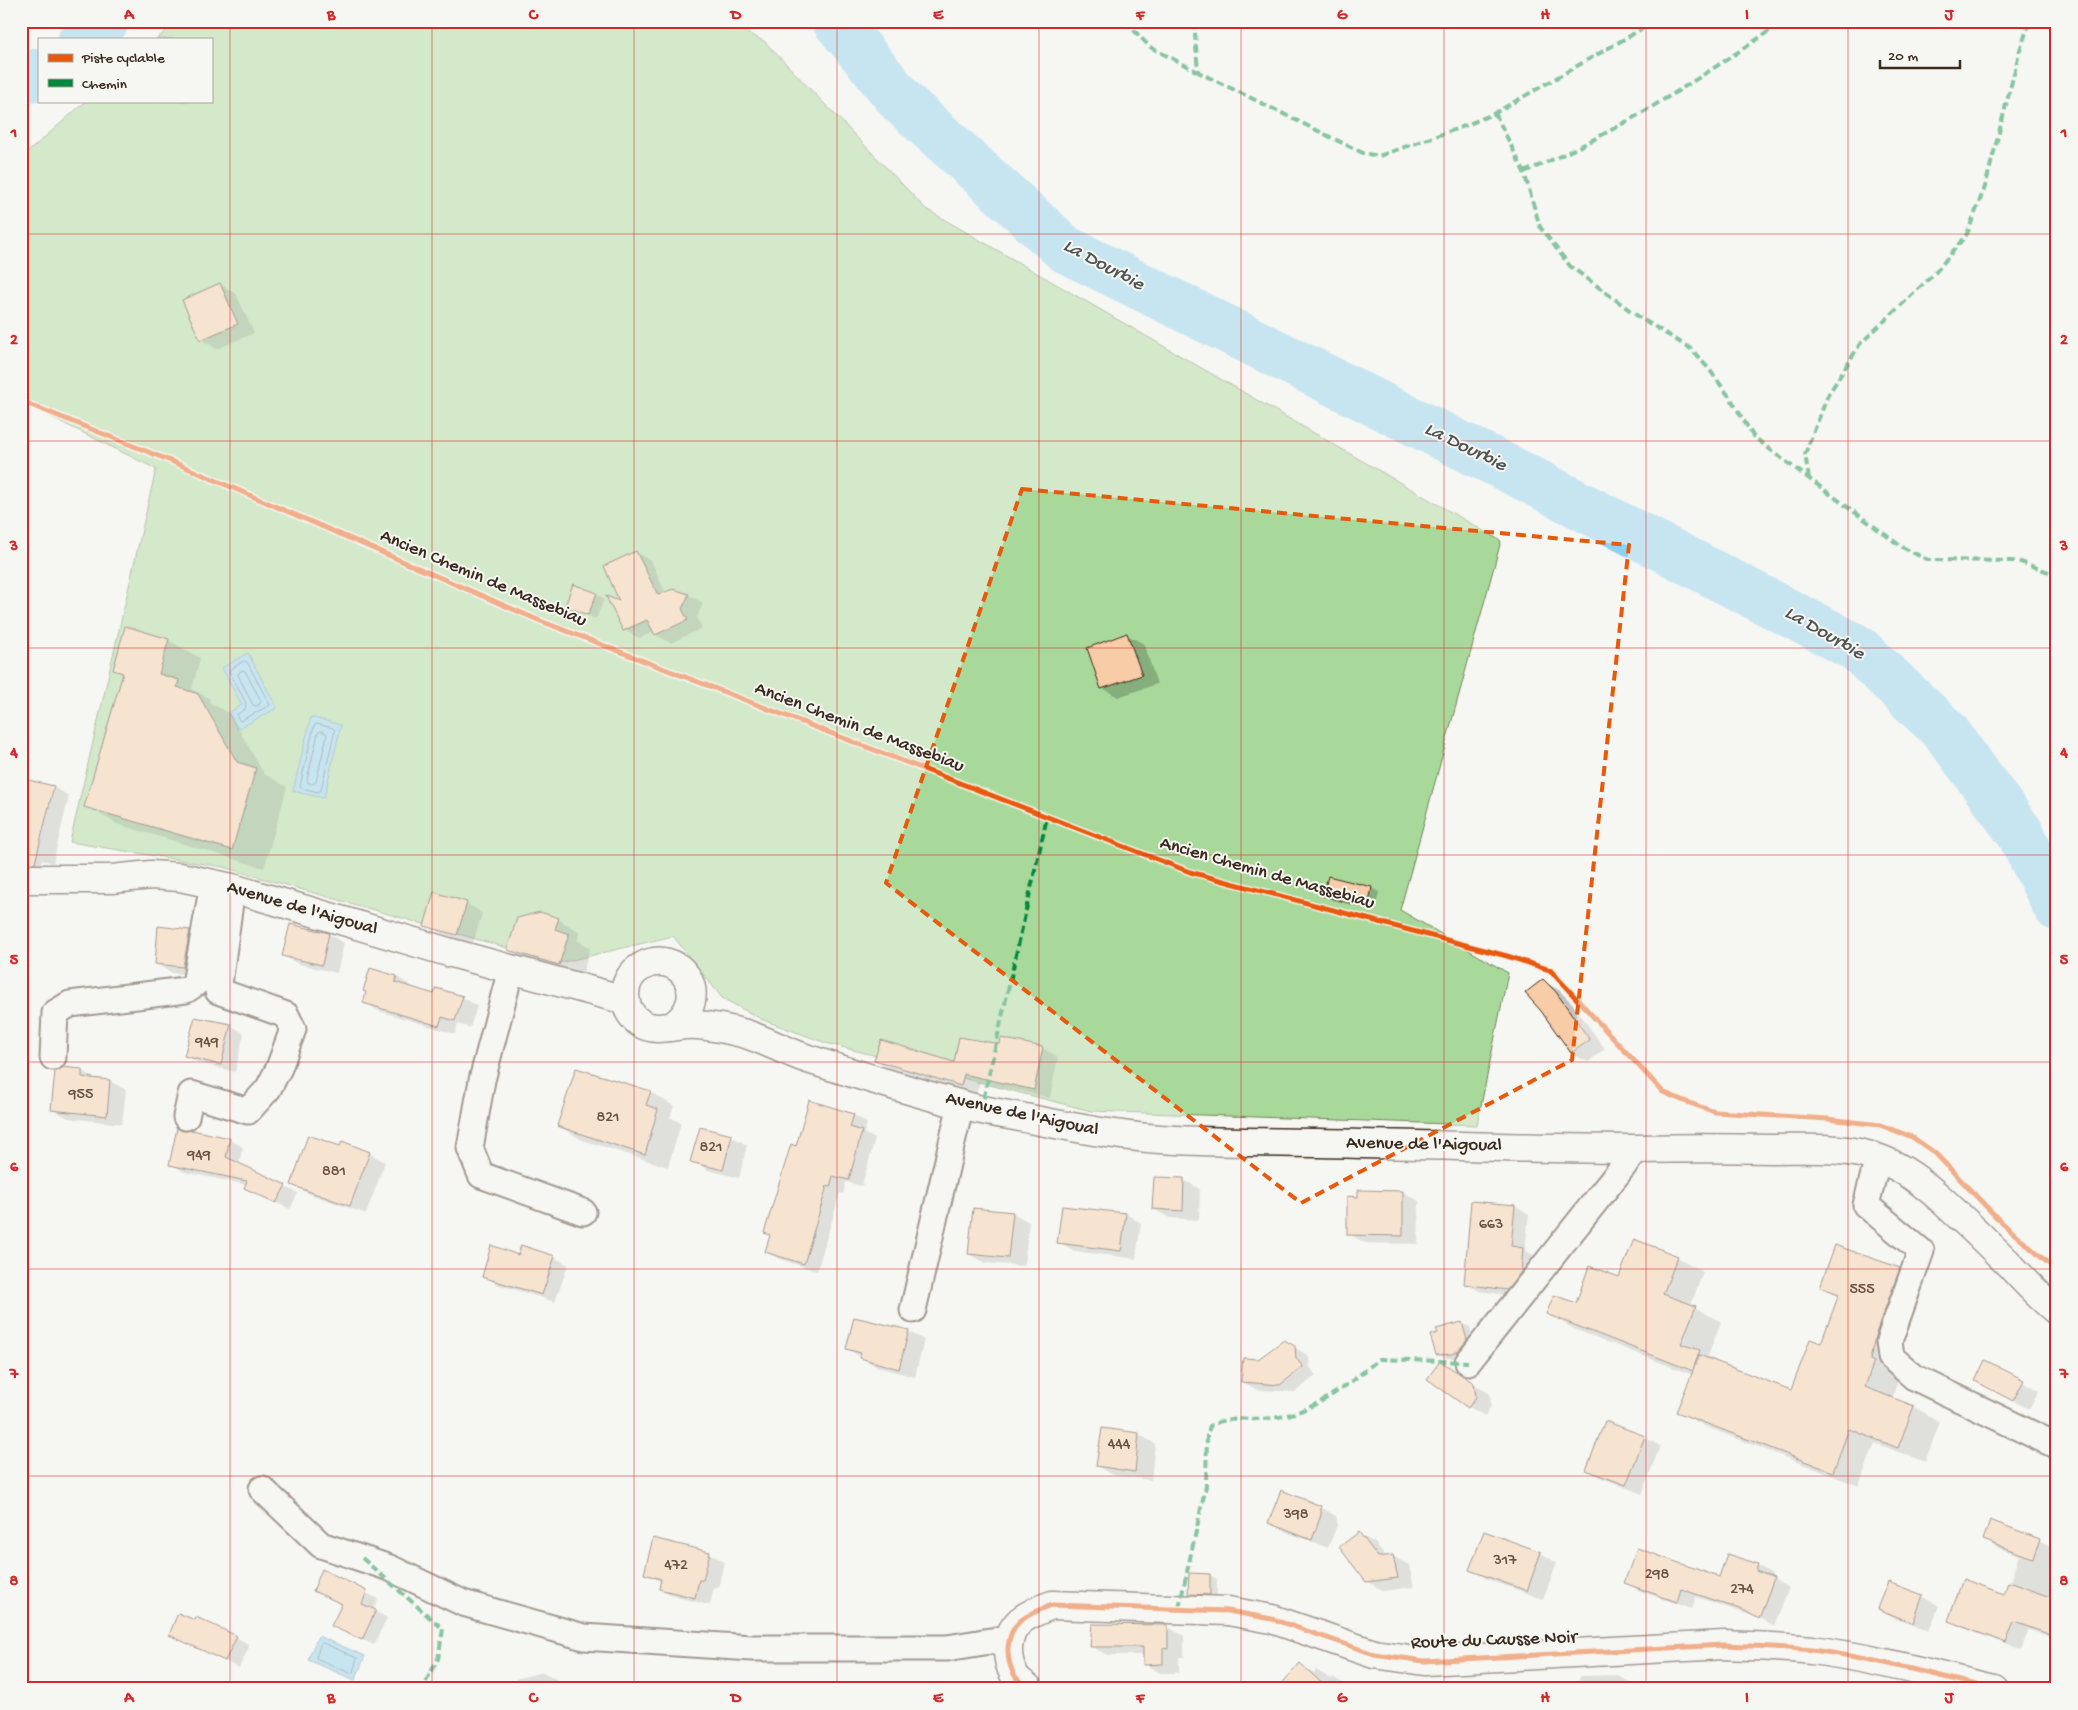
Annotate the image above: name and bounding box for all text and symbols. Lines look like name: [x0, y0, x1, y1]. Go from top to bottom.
text: A: [123, 7, 135, 26]
text: B: [326, 7, 336, 26]
text: C: [528, 7, 539, 26]
text: D: [729, 7, 742, 26]
text: E: [933, 7, 944, 26]
text: F: [1135, 7, 1146, 26]
text: G: [1337, 7, 1348, 26]
text: H: [1540, 7, 1550, 26]
text: I: [1745, 7, 1749, 26]
text: J: [1944, 7, 1955, 26]
legend: [38, 38, 212, 102]
scale bar: [1880, 38, 1960, 70]
text: 20 m: [1888, 48, 1918, 66]
text: Piste cyclable: [81, 50, 165, 68]
text: Chemin: [82, 76, 127, 94]
text: 1: [10, 125, 17, 144]
text: 1: [2060, 125, 2067, 144]
water label: La Dourbie: [1059, 235, 1148, 297]
text: 2: [10, 332, 18, 351]
text: 2: [2060, 332, 2068, 351]
water label: La Dourbie: [1420, 418, 1510, 478]
street label: Ancien Chemin de Massebiau: [376, 525, 590, 633]
text: 3: [9, 538, 18, 557]
text: 3: [2059, 538, 2068, 557]
water label: La Dourbie: [1780, 602, 1869, 666]
street label: Ancien Chemin de Massebiau: [751, 677, 967, 779]
text: 4: [9, 745, 18, 764]
text: 4: [2059, 745, 2068, 764]
street label: Ancien Chemin de Massebiau: [1157, 832, 1377, 916]
street label: Avenue de l'Aigoual: [224, 876, 380, 942]
text: 5: [10, 952, 19, 971]
text: 5: [2060, 952, 2069, 971]
house number: 949: [194, 1034, 219, 1053]
house number: 955: [68, 1086, 93, 1105]
street label: Avenue de l'Aigoual: [943, 1088, 1101, 1142]
house number: 821: [596, 1109, 620, 1128]
street label: Avenue de l'Aigoual: [1346, 1132, 1502, 1158]
house number: 821: [699, 1139, 723, 1158]
house number: 949: [186, 1147, 211, 1166]
text: 6: [10, 1159, 19, 1178]
text: 6: [2060, 1159, 2069, 1178]
house number: 881: [322, 1163, 346, 1182]
house number: 663: [1479, 1216, 1503, 1235]
house number: 555: [1849, 1281, 1875, 1300]
text: 7: [9, 1366, 19, 1385]
text: 7: [2059, 1366, 2069, 1385]
house number: 444: [1108, 1436, 1131, 1455]
house number: 398: [1282, 1506, 1309, 1525]
house number: 317: [1492, 1552, 1517, 1571]
house number: 472: [664, 1557, 688, 1576]
house number: 298: [1645, 1566, 1670, 1585]
text: 8: [10, 1573, 19, 1592]
text: 8: [2060, 1573, 2069, 1592]
house number: 274: [1730, 1581, 1754, 1600]
street label: Route du Causse Noir: [1410, 1627, 1580, 1655]
text: A: [123, 1690, 135, 1709]
text: B: [326, 1690, 336, 1709]
text: C: [528, 1690, 539, 1709]
text: D: [729, 1690, 742, 1709]
text: E: [933, 1690, 944, 1709]
text: F: [1135, 1690, 1146, 1709]
text: G: [1337, 1690, 1348, 1709]
text: H: [1540, 1690, 1550, 1709]
text: I: [1745, 1690, 1749, 1709]
text: J: [1944, 1690, 1955, 1709]

